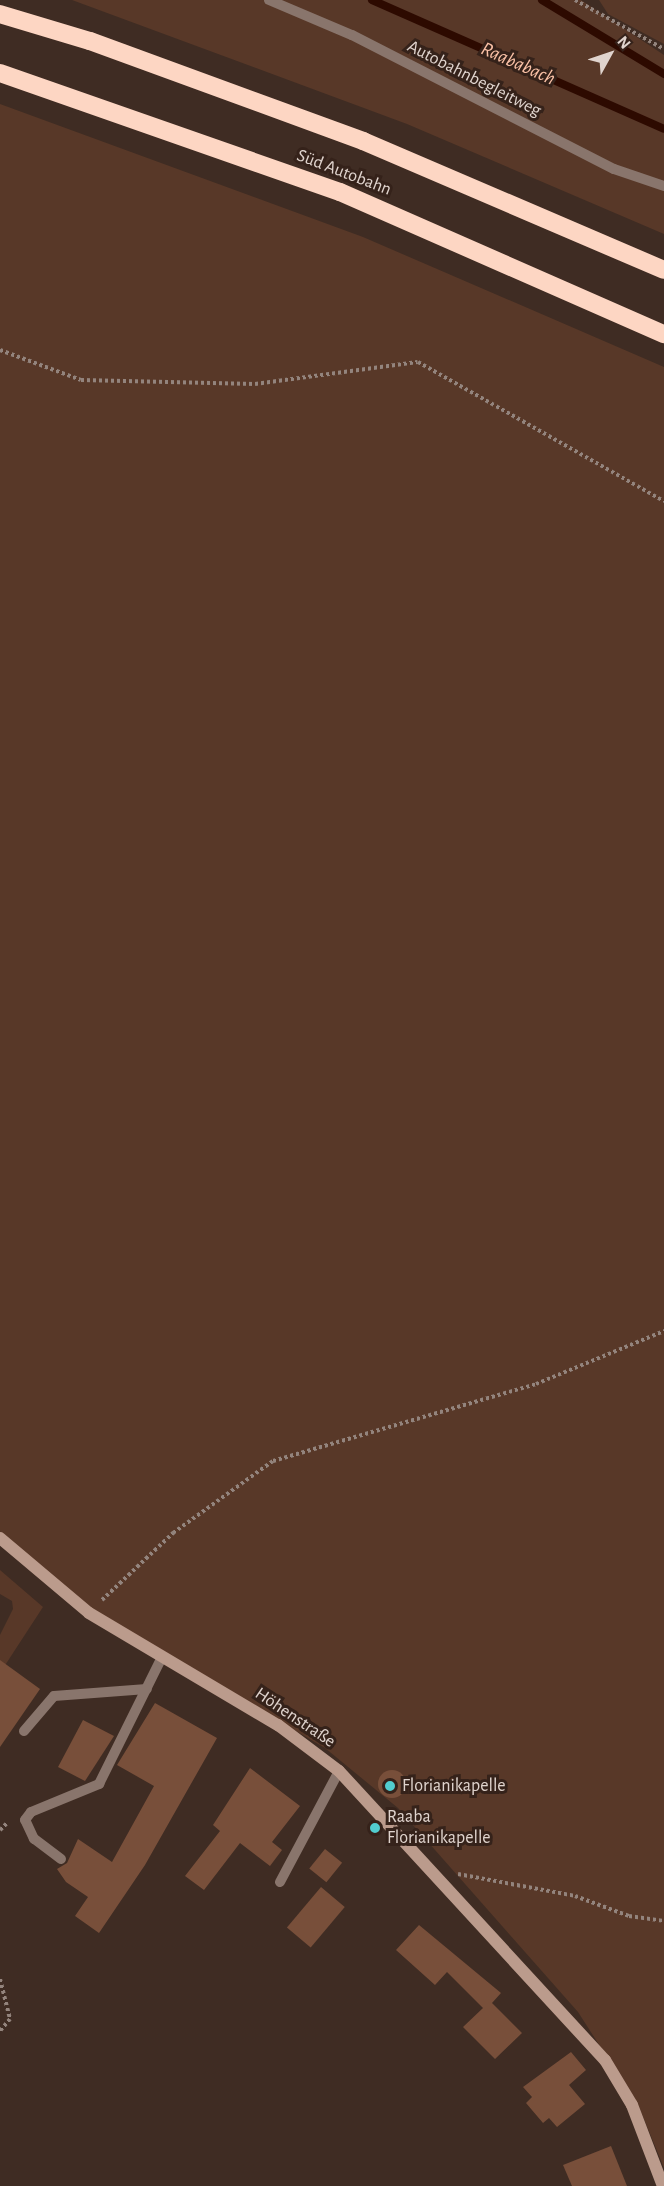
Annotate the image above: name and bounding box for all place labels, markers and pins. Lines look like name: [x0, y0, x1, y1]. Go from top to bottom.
place label: Florianikapelle: [402, 1775, 506, 1797]
marker: Florianikapelle: [383, 1779, 397, 1793]
place label: Raaba Florianikapelle: [387, 1807, 491, 1850]
marker: Raaba Florianikapelle: [368, 1821, 382, 1835]

